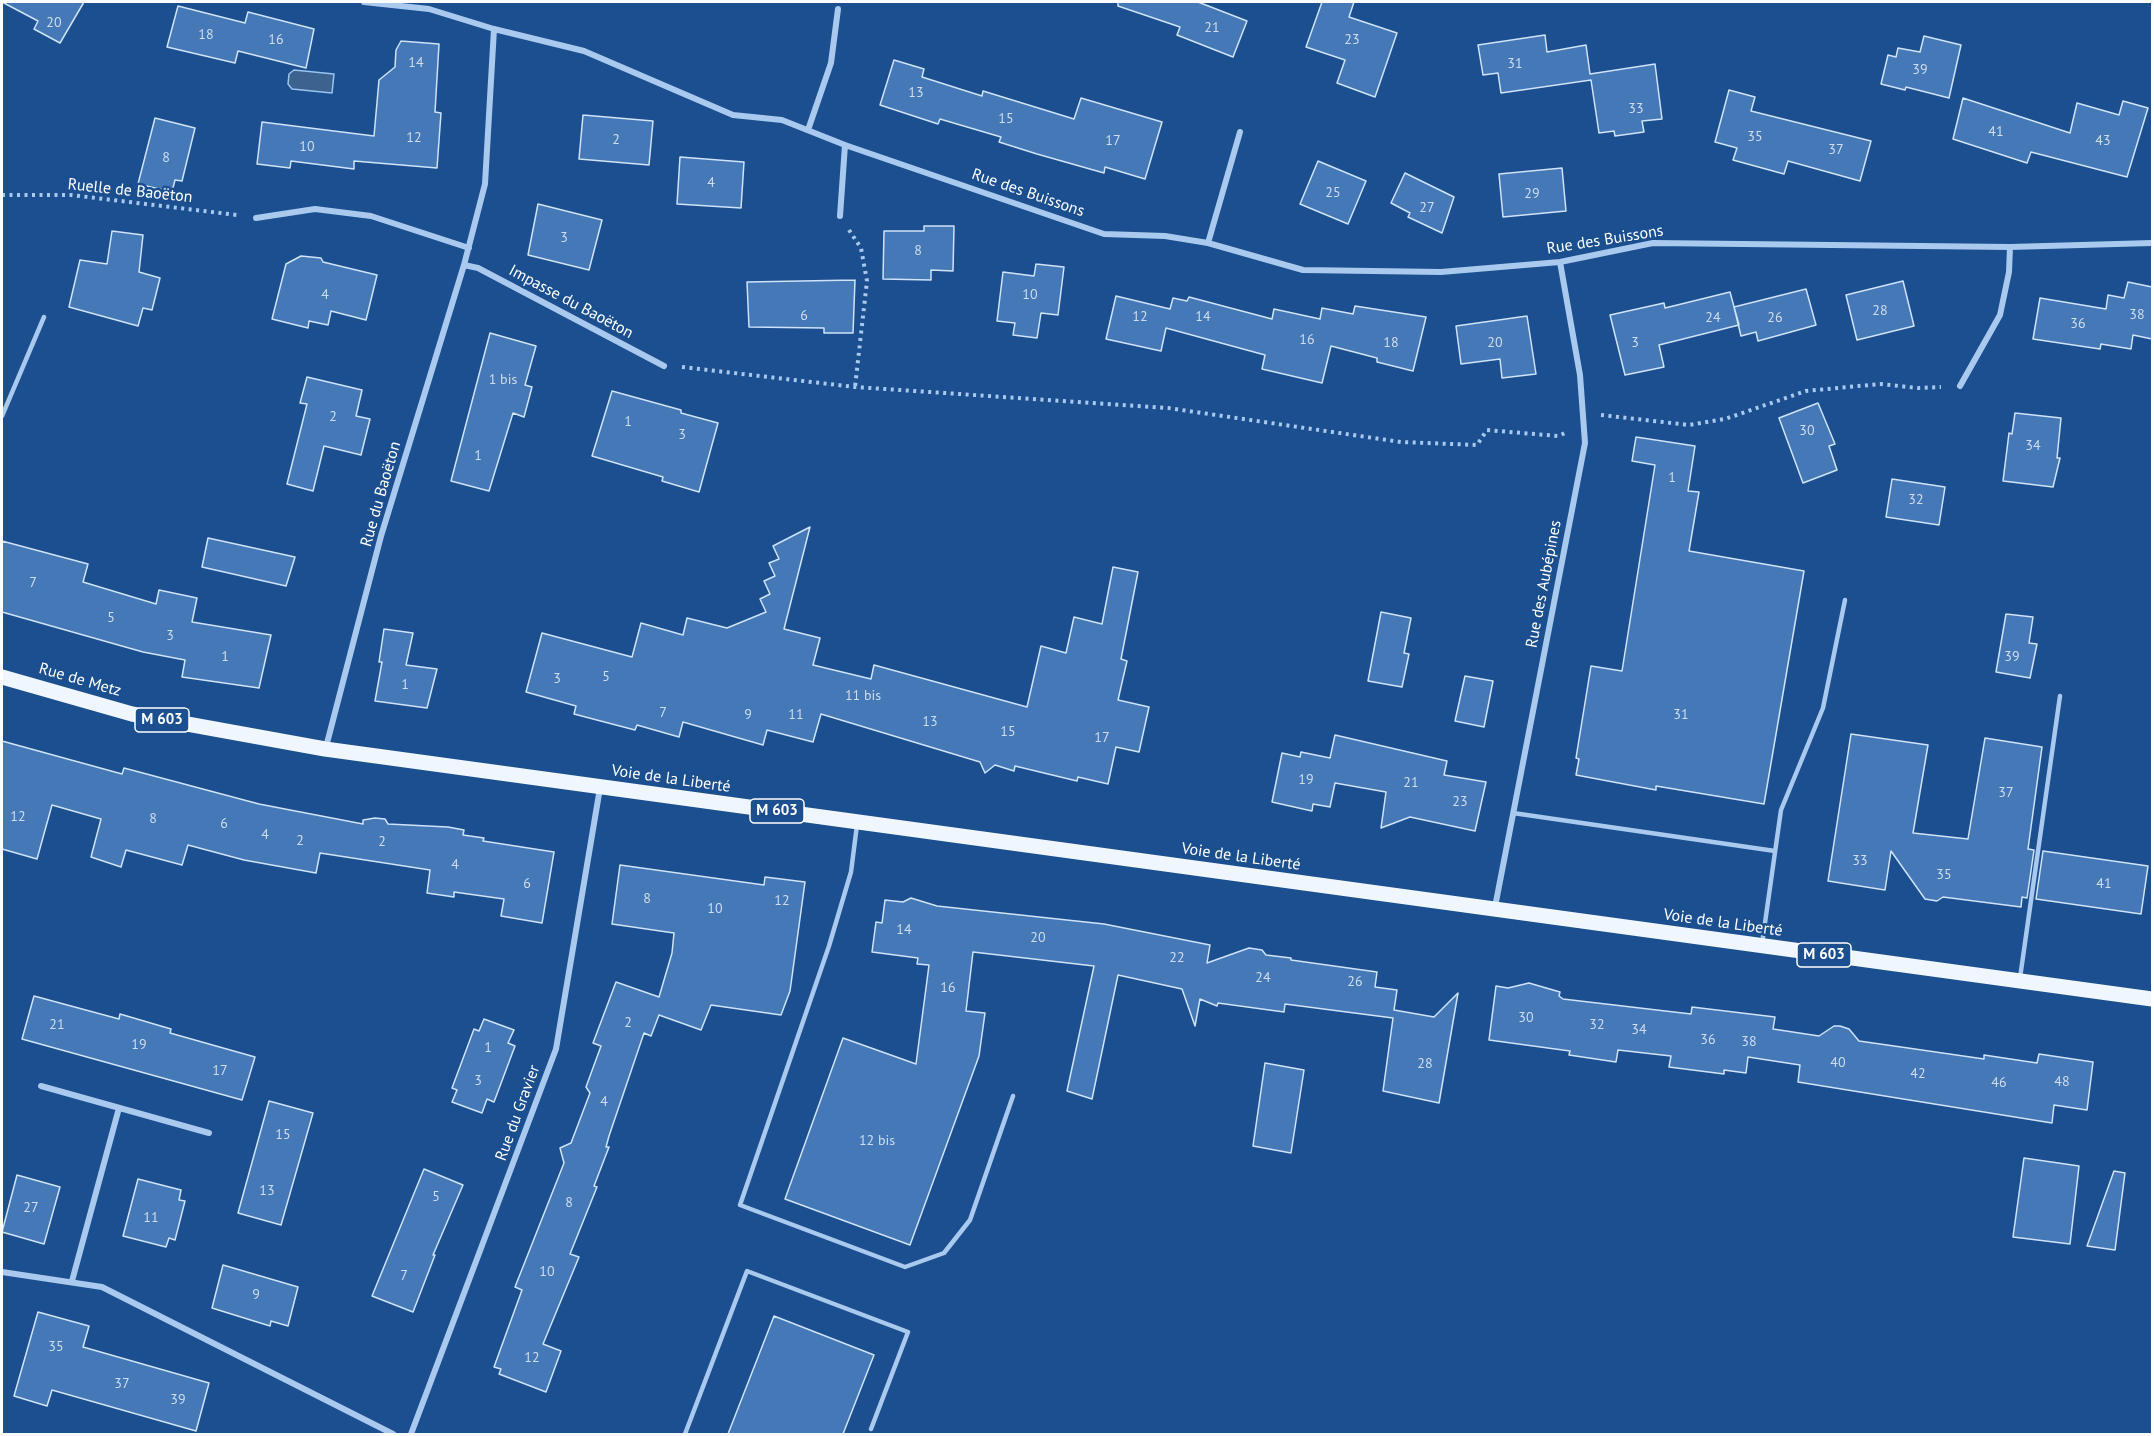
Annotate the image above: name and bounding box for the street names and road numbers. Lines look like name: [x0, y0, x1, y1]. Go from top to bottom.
street label: Rue des Buissons: [969, 165, 1087, 221]
street label: Ruelle de Baoëton: [67, 175, 193, 207]
street label: Rue des Buissons: [1545, 221, 1665, 259]
street label: Impasse du Baoëton: [505, 261, 637, 343]
street label: Rue du Baoëton: [357, 439, 405, 549]
street label: Rue des Aubépines: [1522, 519, 1566, 649]
street label: Rue de Metz: [37, 659, 123, 701]
road number: M 603: [135, 708, 189, 732]
street label: Voie de la Liberté: [610, 761, 732, 797]
road number: M 603: [750, 799, 804, 823]
street label: Voie de la Liberté: [1180, 839, 1302, 875]
street label: Voie de la Liberté: [1662, 905, 1784, 941]
road number: M 603: [1797, 943, 1851, 967]
street label: Rue du Gravier: [492, 1062, 544, 1164]

